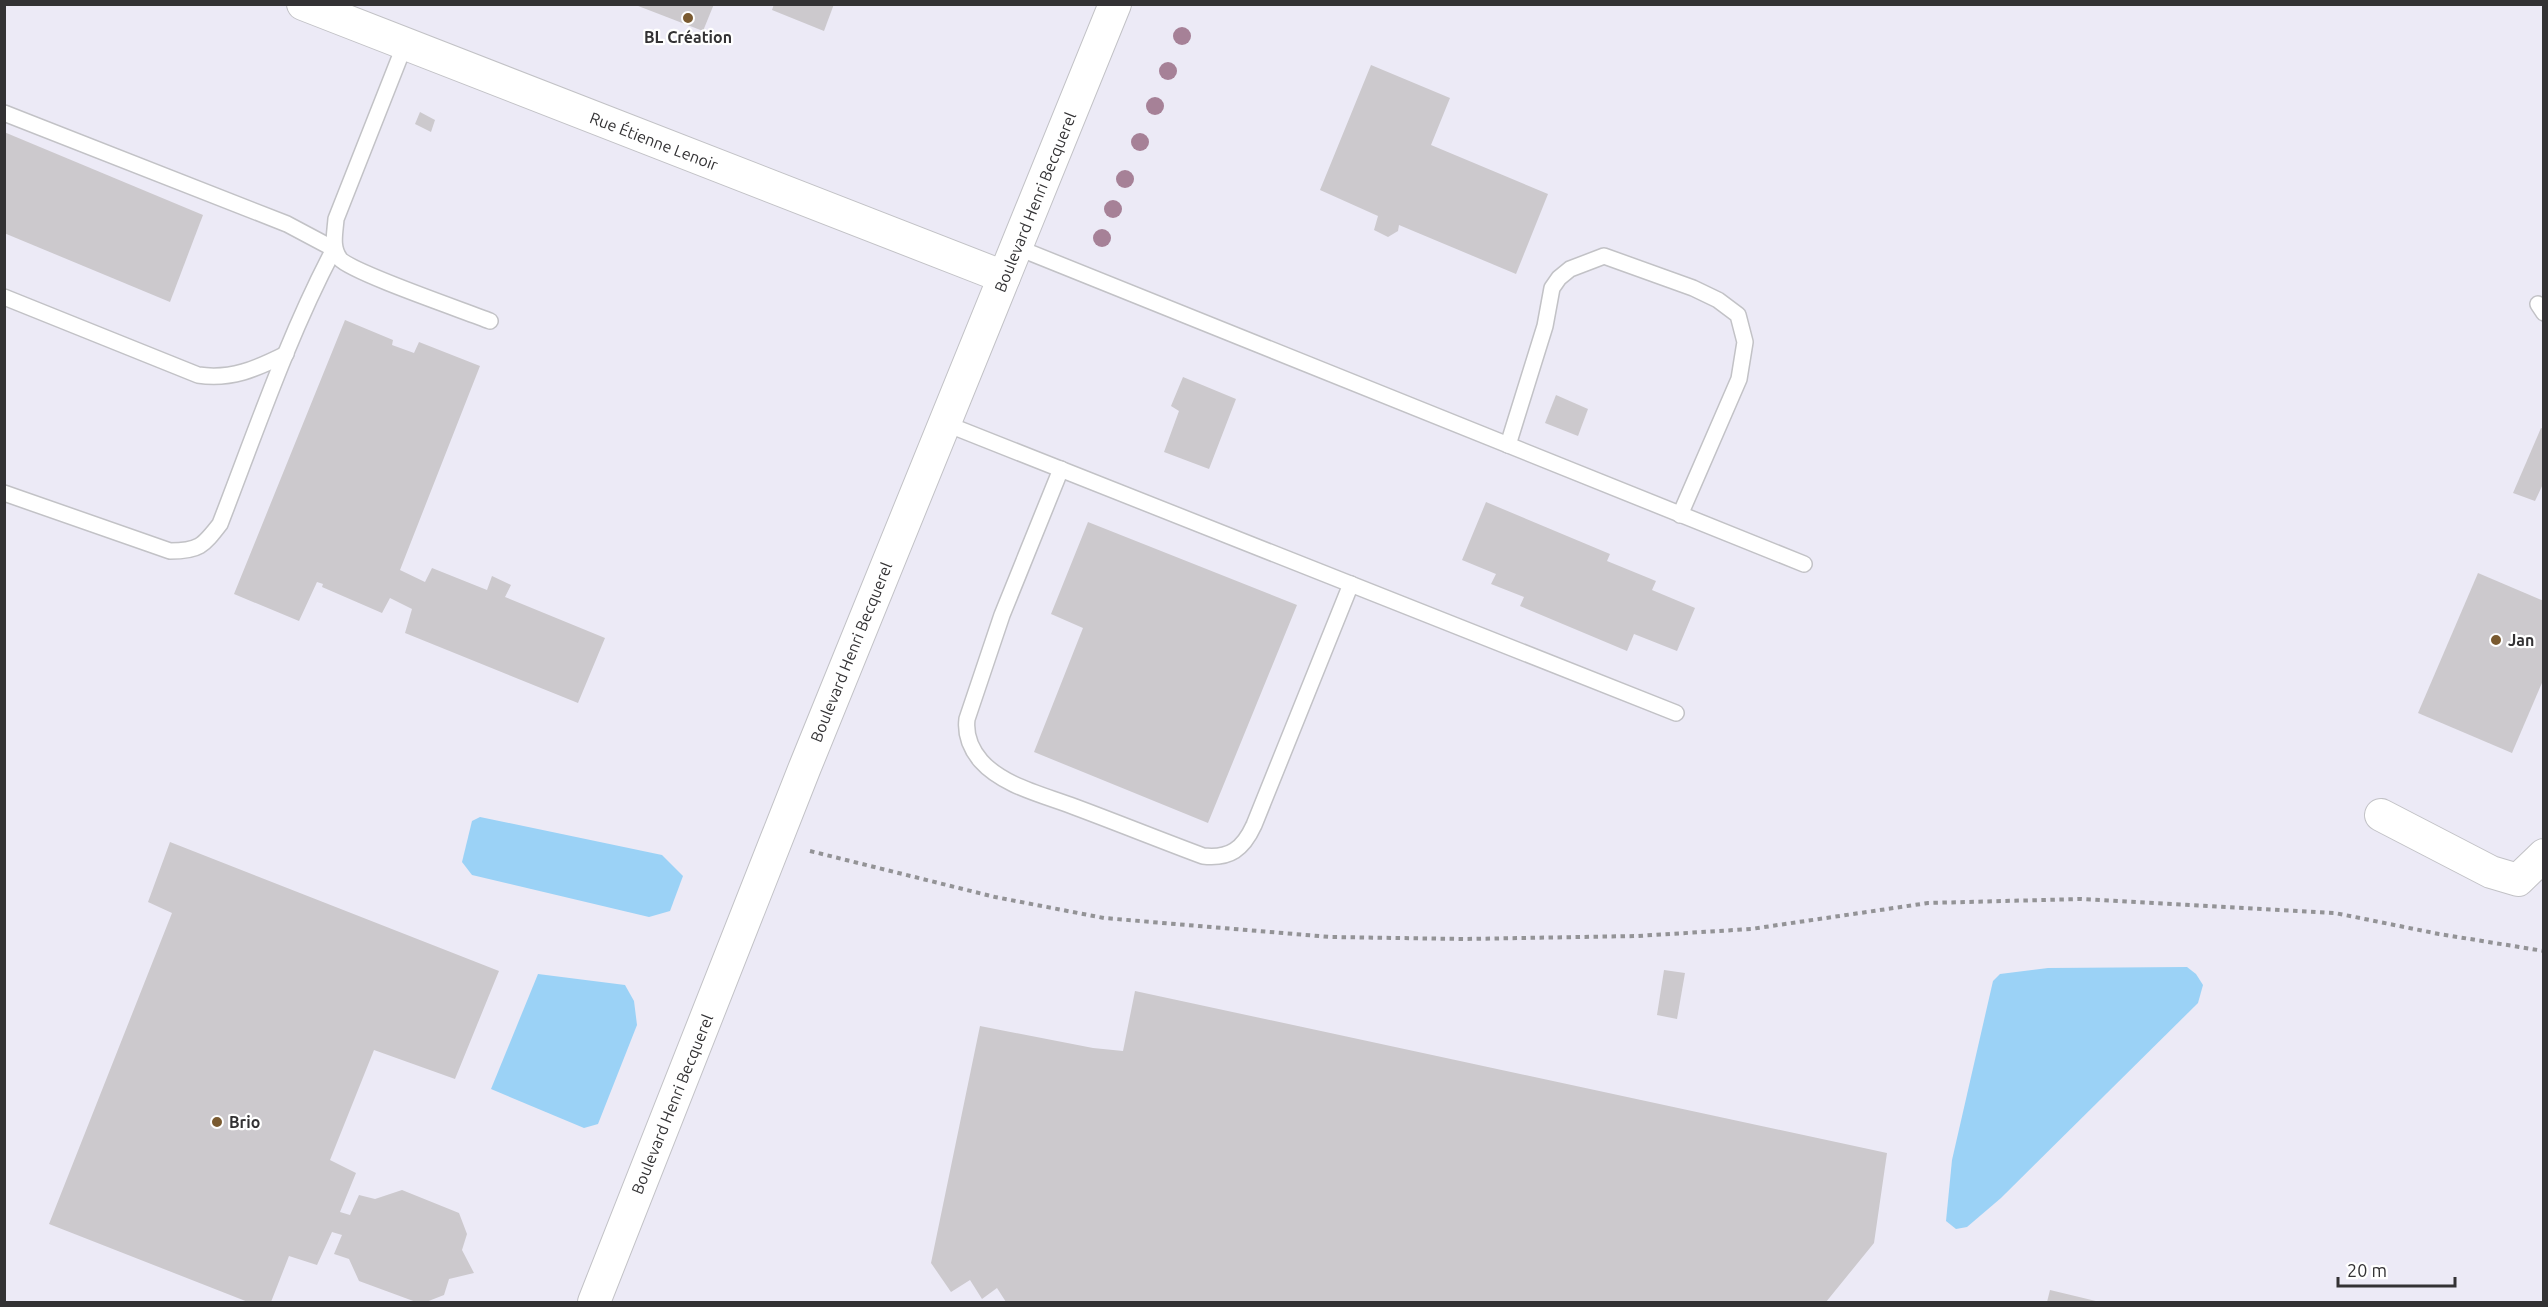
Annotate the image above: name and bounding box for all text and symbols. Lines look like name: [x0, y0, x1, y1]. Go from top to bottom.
marker: BL Création: [681, 11, 695, 25]
place label: BL Création: [644, 28, 732, 46]
street label: Rue Étienne Lenoir: [587, 106, 721, 174]
street label: Boulevard Henri Becquerel: [991, 109, 1079, 295]
street label: Boulevard Henri Becquerel: [807, 559, 895, 745]
place label: Jan: [2508, 631, 2534, 649]
marker: Jan: [2489, 633, 2503, 647]
street label: Boulevard Henri Becquerel: [628, 1011, 716, 1197]
place label: Brio: [229, 1113, 260, 1131]
marker: Brio: [210, 1115, 224, 1129]
scale bar: [2338, 1250, 2455, 1288]
text: 20 m: [2347, 1260, 2387, 1280]

